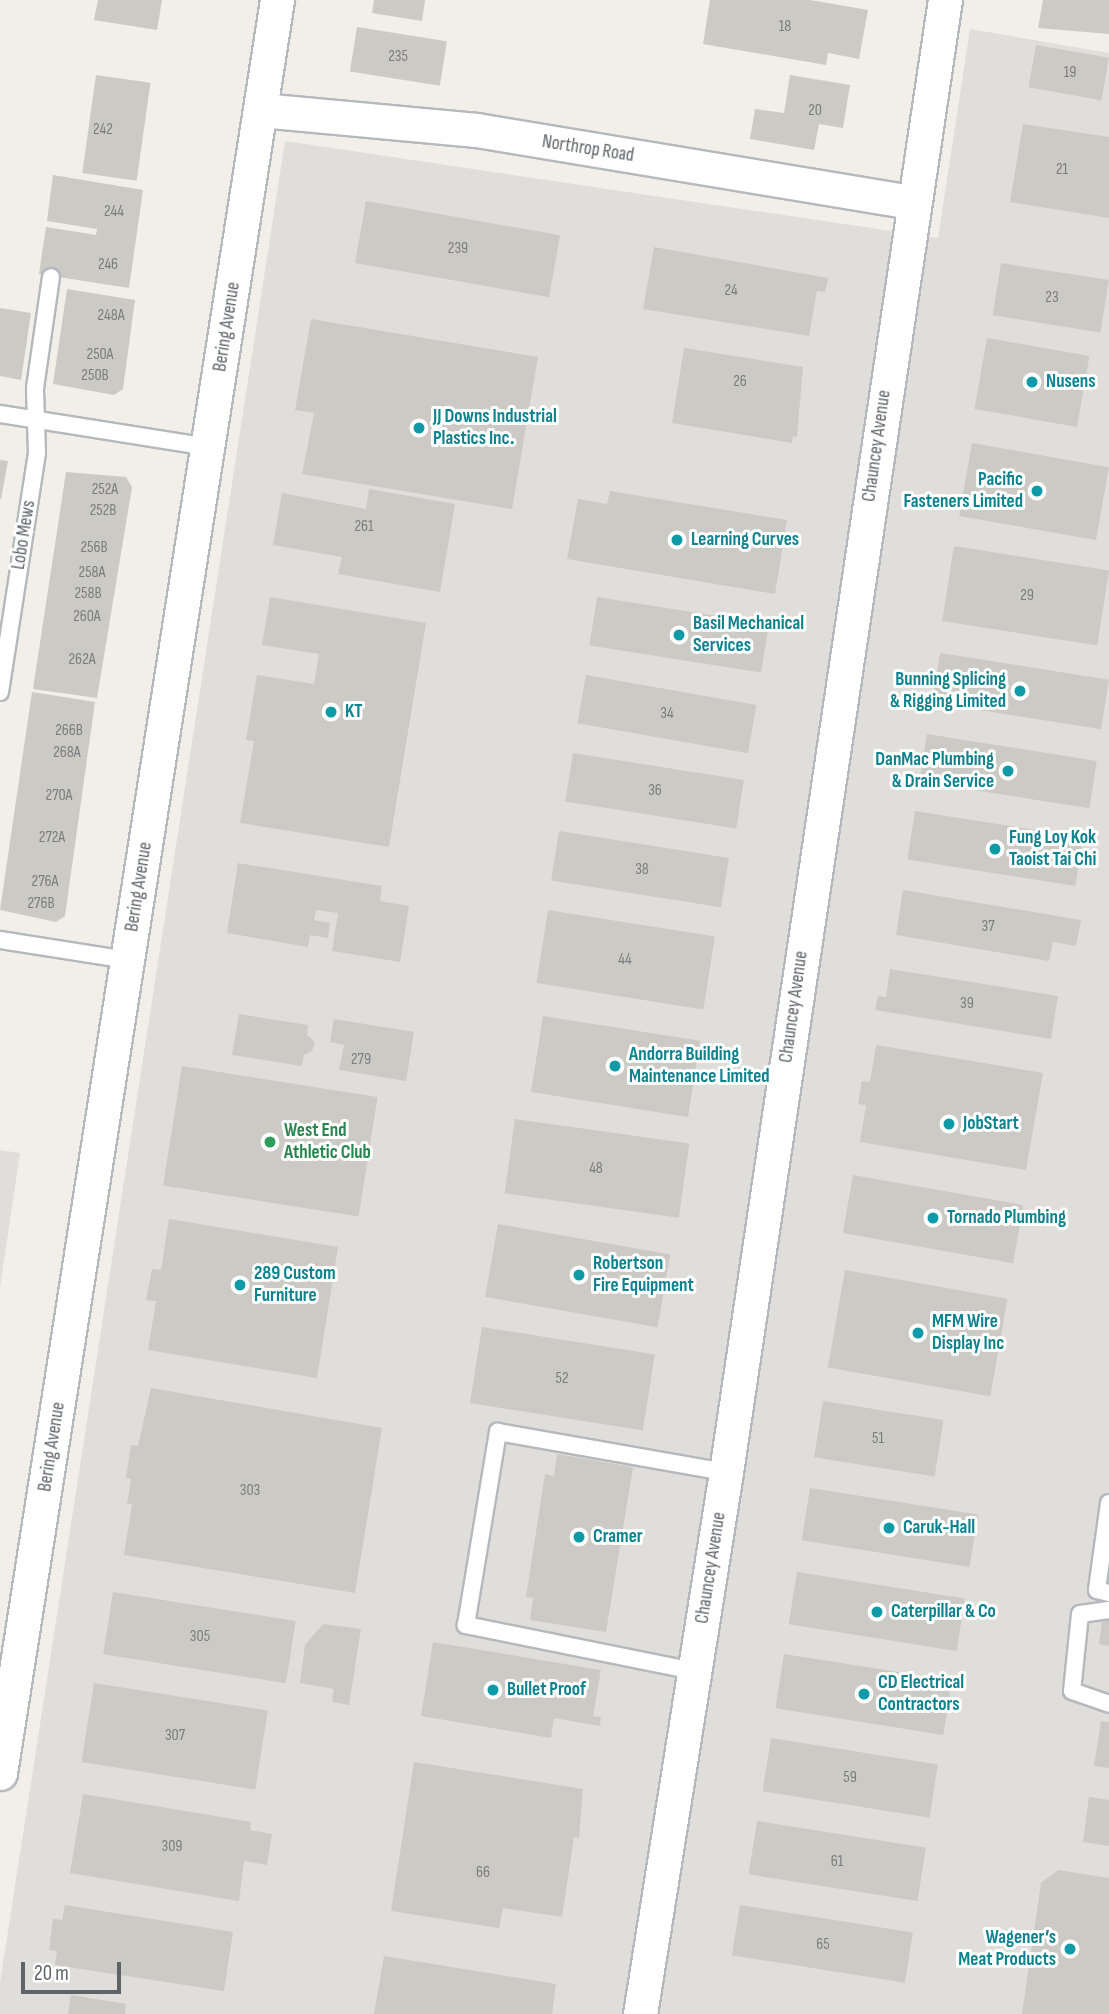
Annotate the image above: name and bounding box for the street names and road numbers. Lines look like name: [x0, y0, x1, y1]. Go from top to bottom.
street label: Northrop Road: [540, 130, 636, 168]
street label: Bering Avenue: [209, 281, 245, 373]
street label: Chauncey Avenue: [858, 389, 896, 503]
street label: Lobo Mews: [7, 499, 41, 571]
street label: Bering Avenue: [121, 841, 157, 933]
street label: Chauncey Avenue: [775, 950, 813, 1064]
street label: Bering Avenue: [34, 1401, 70, 1493]
street label: Chauncey Avenue: [691, 1511, 731, 1625]

